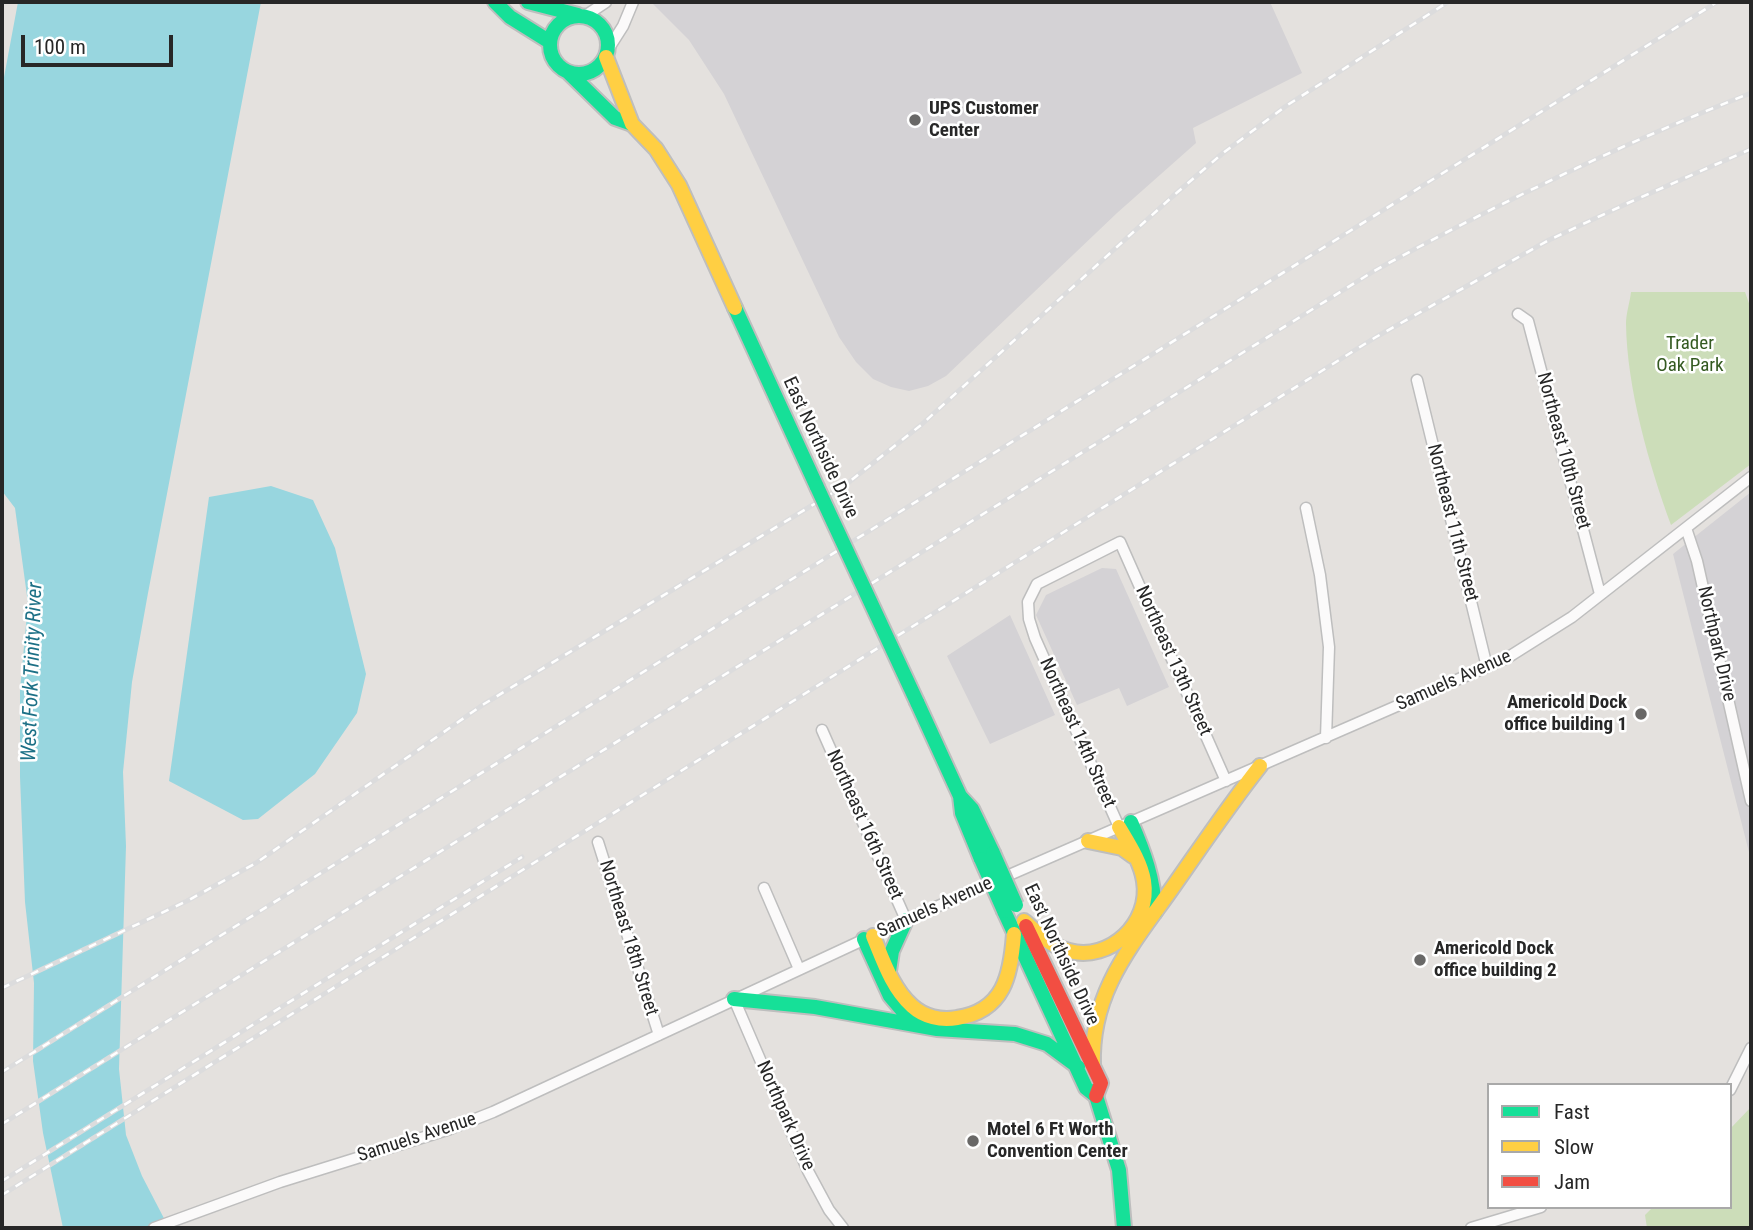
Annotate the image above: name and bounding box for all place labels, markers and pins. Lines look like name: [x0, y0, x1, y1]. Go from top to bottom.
place label: UPS Customer Center: [929, 98, 1039, 142]
marker: UPS Customer Center: [907, 112, 923, 128]
place label: Americold Dock office building 1: [1504, 692, 1627, 736]
marker: Americold Dock office building 1: [1633, 706, 1649, 722]
place label: Americold Dock office building 2: [1434, 938, 1557, 982]
marker: Americold Dock office building 2: [1412, 952, 1428, 968]
place label: Motel 6 Ft Worth Convention Center: [987, 1119, 1128, 1163]
marker: Motel 6 Ft Worth Convention Center: [965, 1133, 981, 1149]

